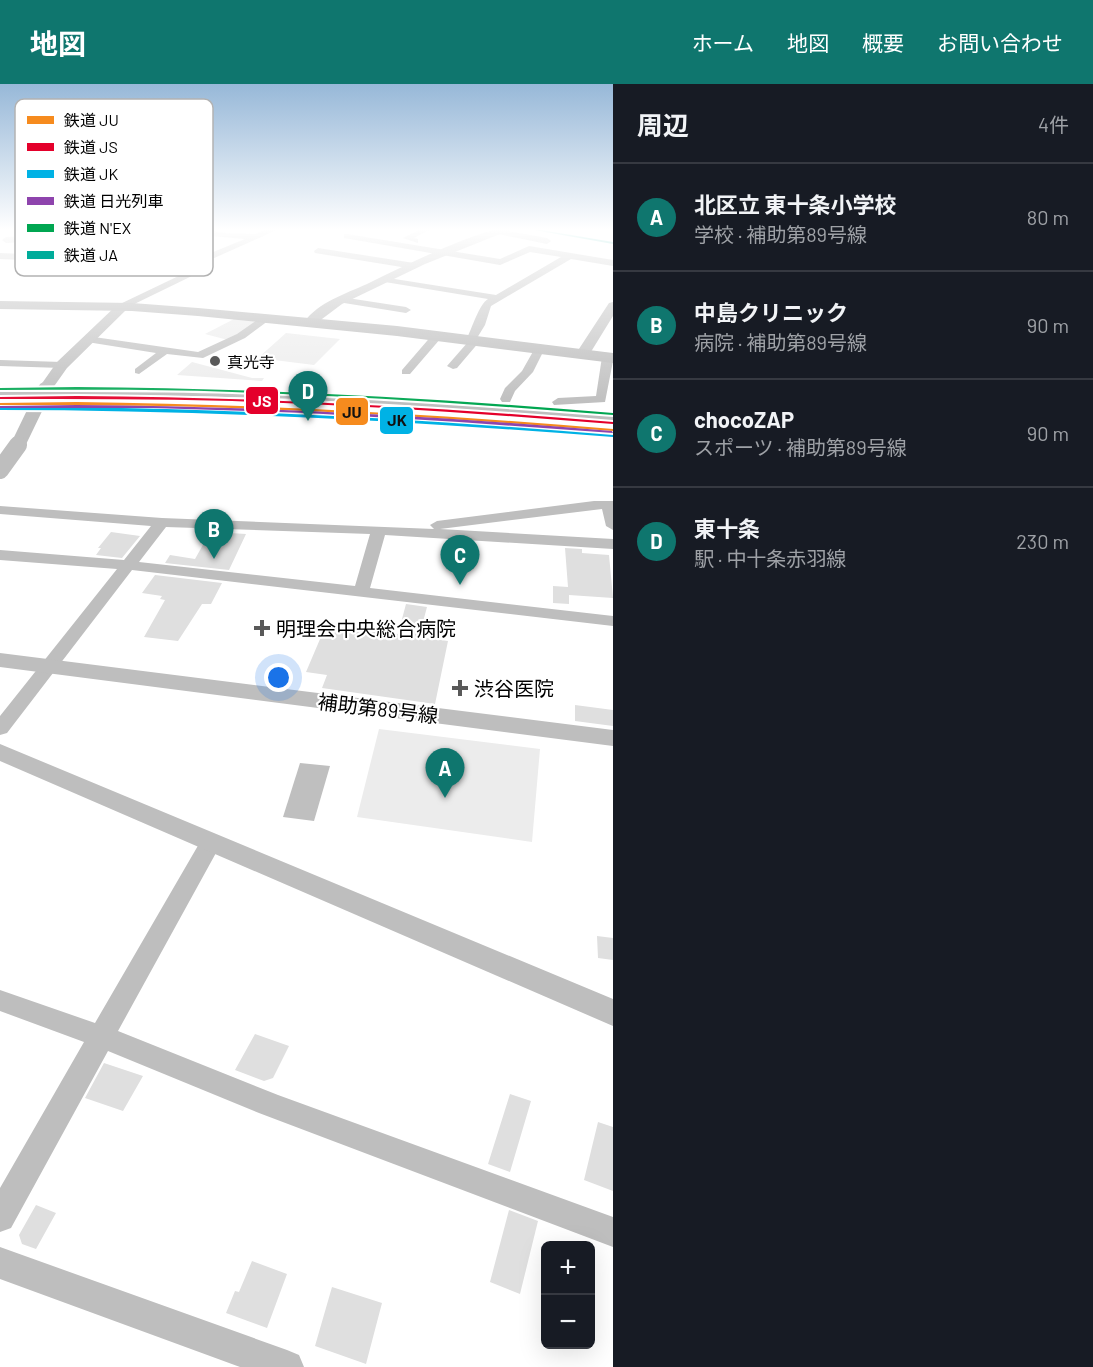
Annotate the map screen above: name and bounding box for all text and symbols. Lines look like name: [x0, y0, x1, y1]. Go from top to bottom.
text: 地図: [30, 26, 86, 60]
text: ホーム: [692, 30, 754, 55]
text: 地図: [787, 30, 829, 55]
text: 概要: [862, 30, 904, 55]
text: お問い合わせ: [937, 30, 1063, 55]
legend: [15, 99, 213, 276]
text: 周辺: [637, 109, 689, 140]
text: 鉄道 JU: [64, 110, 119, 129]
text: 4件: [1038, 112, 1069, 136]
text: 鉄道 JS: [64, 137, 118, 156]
text: 鉄道 JK: [64, 164, 118, 183]
text: 鉄道 日光列車: [64, 191, 163, 210]
text: 北区立 東十条小学校: [694, 191, 896, 217]
text: A: [650, 205, 663, 229]
text: 80 m: [1027, 205, 1069, 229]
text: 鉄道 N'EX: [64, 218, 131, 237]
text: 学校 · 補助第89号線: [694, 222, 867, 246]
text: 鉄道 JA: [64, 245, 118, 264]
text: 中島クリニック: [694, 299, 848, 325]
text: B: [650, 313, 663, 337]
text: 90 m: [1027, 313, 1069, 337]
text: 病院 · 補助第89号線: [694, 330, 867, 354]
place label: 真光寺: [227, 352, 275, 371]
marker: 真光寺: [208, 354, 222, 368]
pin: D: [288, 372, 328, 421]
line badge: JS: [245, 386, 279, 415]
text: JS: [253, 391, 271, 410]
line badge: JU: [335, 397, 369, 426]
text: JU: [342, 402, 362, 421]
line badge: JK: [379, 406, 414, 435]
text: chocoZAP: [694, 406, 794, 432]
text: JK: [387, 410, 407, 429]
text: C: [650, 421, 663, 445]
text: 90 m: [1027, 421, 1069, 445]
text: スポーツ · 補助第89号線: [694, 435, 907, 459]
pin: B: [194, 510, 234, 559]
text: 東十条: [694, 515, 760, 541]
text: D: [650, 529, 663, 553]
text: 230 m: [1016, 529, 1069, 553]
pin: C: [440, 536, 480, 585]
text: 駅 · 中十条赤羽線: [694, 546, 846, 570]
place label: 明理会中央総合病院: [276, 616, 456, 640]
marker: 明理会中央総合病院: [253, 619, 271, 637]
your location: [264, 663, 293, 692]
place label: 渋谷医院: [474, 676, 554, 700]
marker: 渋谷医院: [451, 679, 469, 697]
street label: 補助第89号線: [317, 689, 439, 727]
pin: A: [426, 748, 464, 798]
map controls: [541, 1241, 595, 1349]
button: +: [541, 1241, 595, 1295]
button: −: [541, 1295, 595, 1349]

